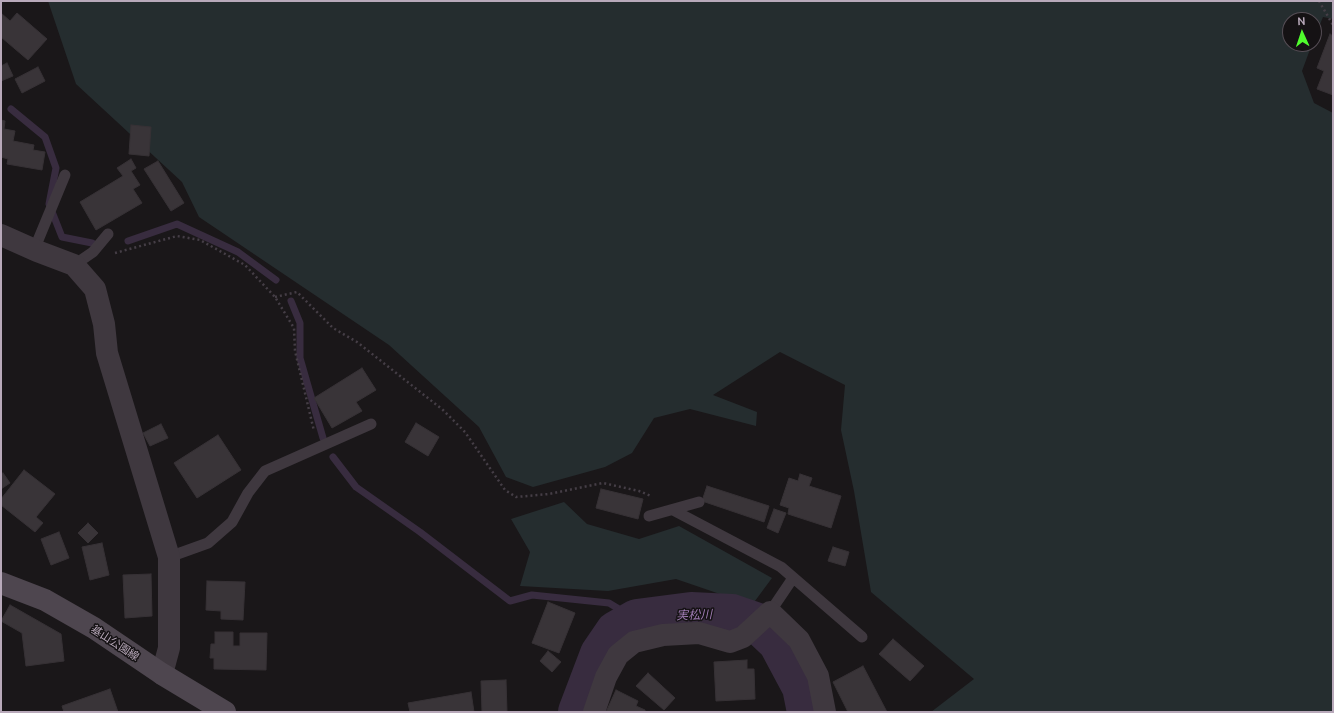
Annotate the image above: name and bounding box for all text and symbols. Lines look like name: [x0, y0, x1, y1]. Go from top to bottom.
north arrow: [1282, 12, 1322, 52]
text: N: [1297, 15, 1306, 27]
water label: 実松川: [676, 607, 712, 623]
street label: 基山公園線: [88, 622, 142, 664]

